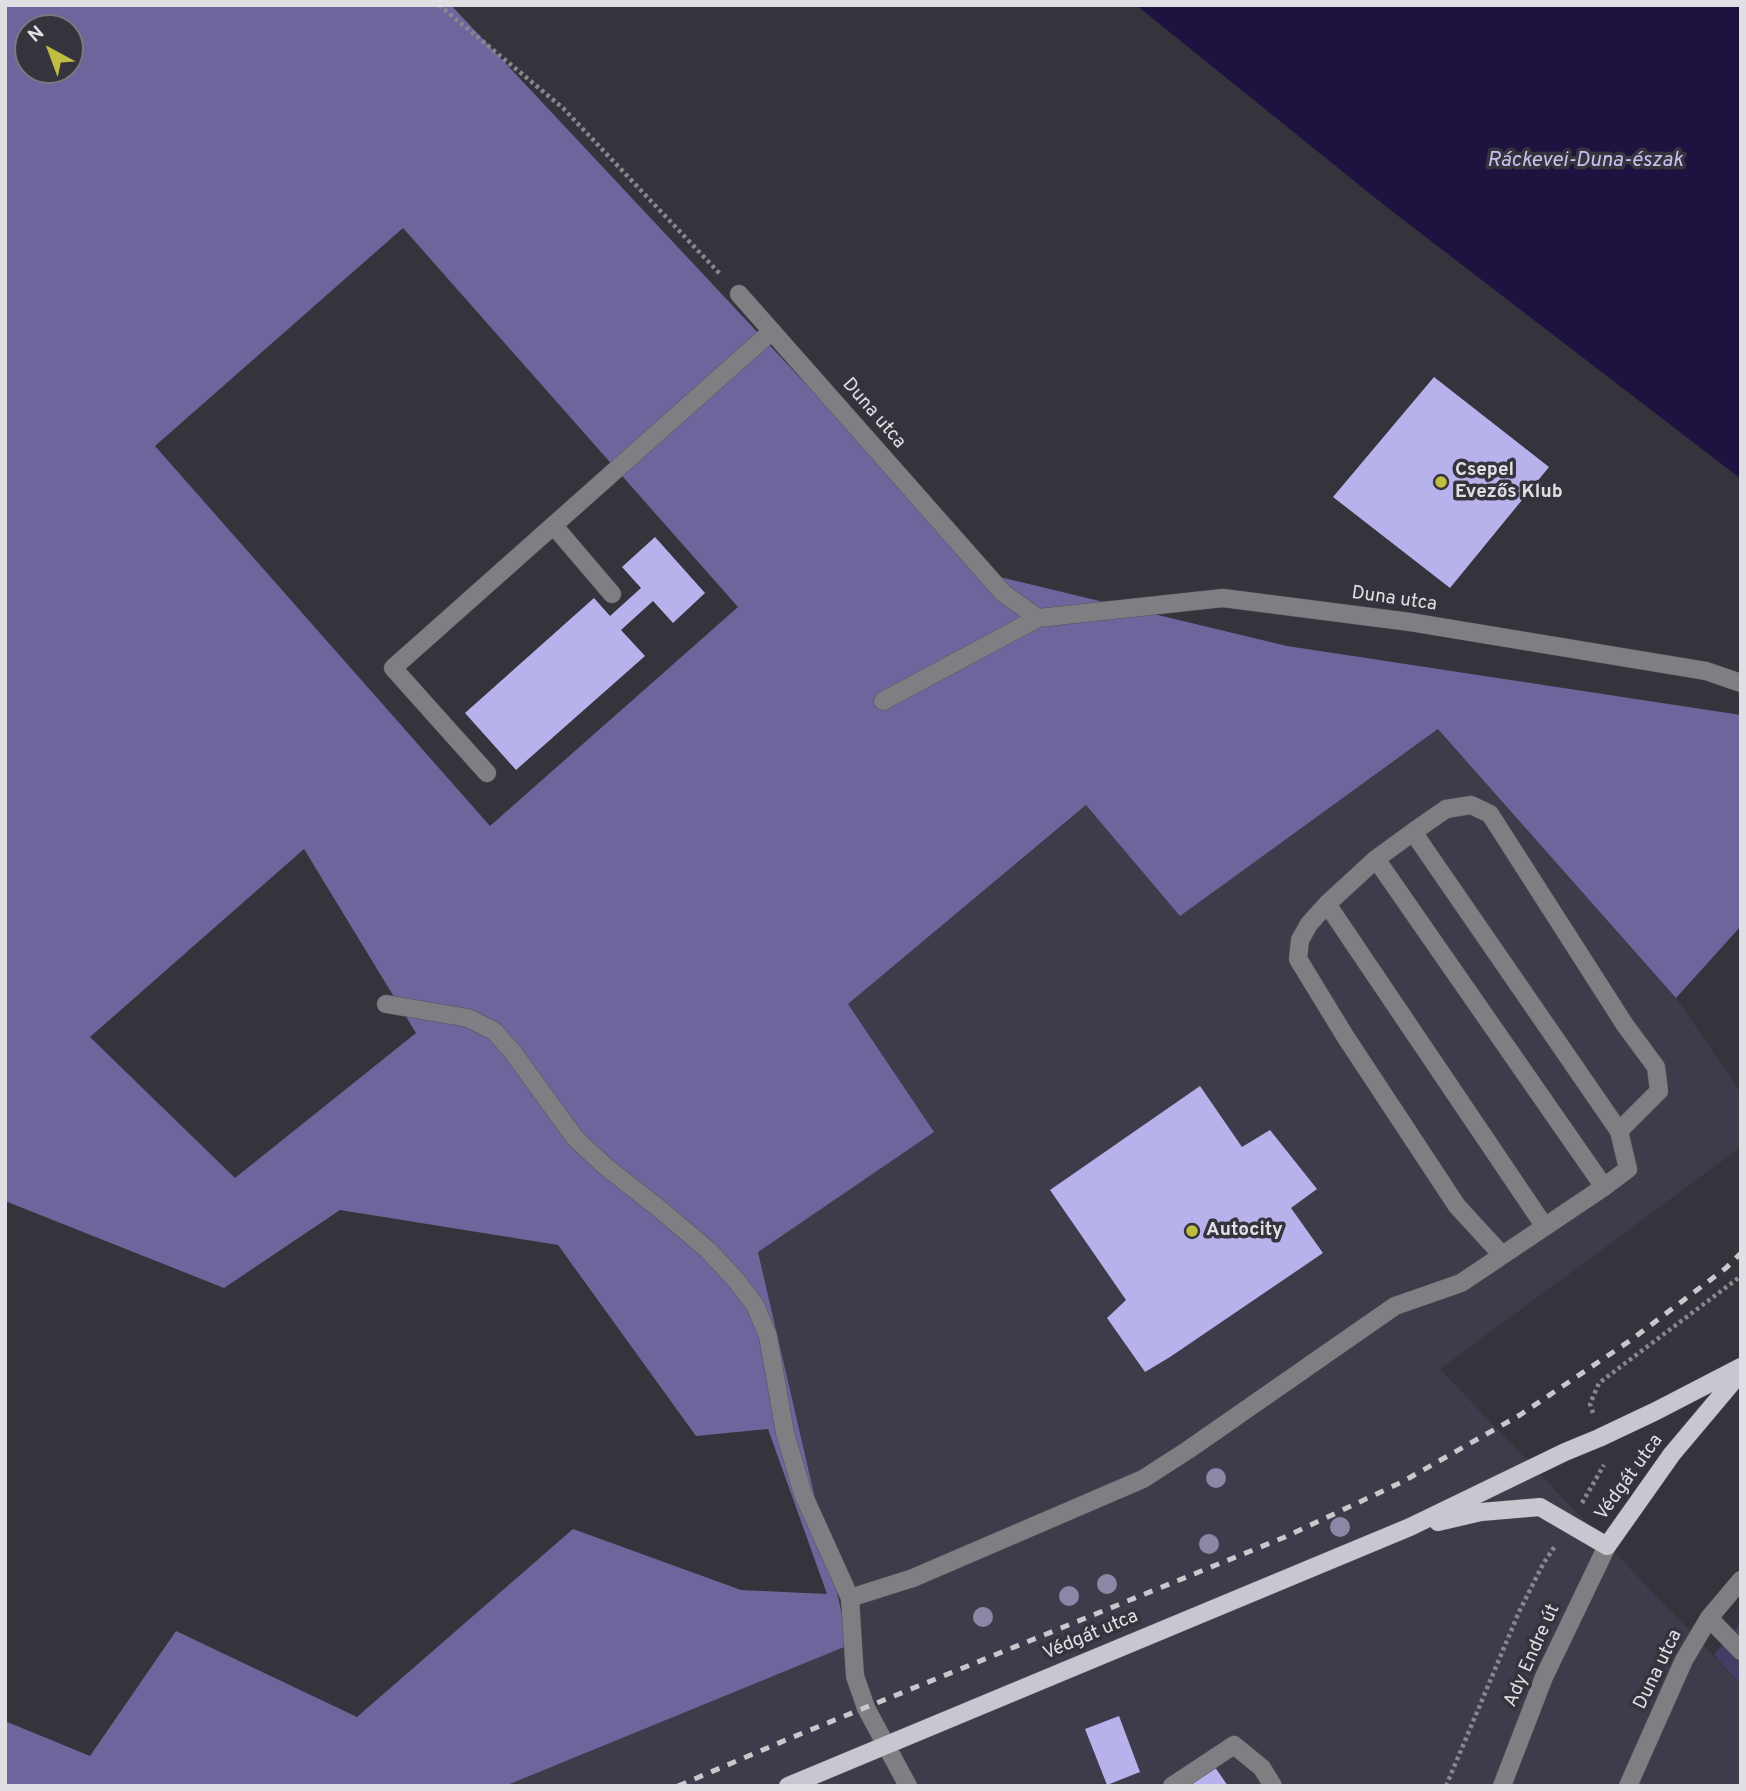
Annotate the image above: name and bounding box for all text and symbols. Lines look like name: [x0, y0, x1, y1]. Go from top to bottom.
north arrow: [14, 14, 84, 84]
text: N: [24, 21, 50, 48]
water label: Ráckevei-Duna-észak: [1487, 149, 1683, 175]
street label: Duna utca: [836, 374, 910, 454]
place label: Csepel Evezős Klub: [1455, 460, 1563, 504]
marker: Csepel Evezős Klub: [1433, 474, 1449, 490]
street label: Duna utca: [1350, 583, 1438, 617]
place label: Autocity: [1206, 1220, 1283, 1242]
marker: Autocity: [1184, 1223, 1200, 1239]
street label: Védgát utca: [1591, 1431, 1669, 1525]
street label: Ady Endre út: [1500, 1601, 1566, 1711]
street label: Védgát utca: [1040, 1606, 1142, 1666]
street label: Duna utca: [1630, 1626, 1688, 1714]

